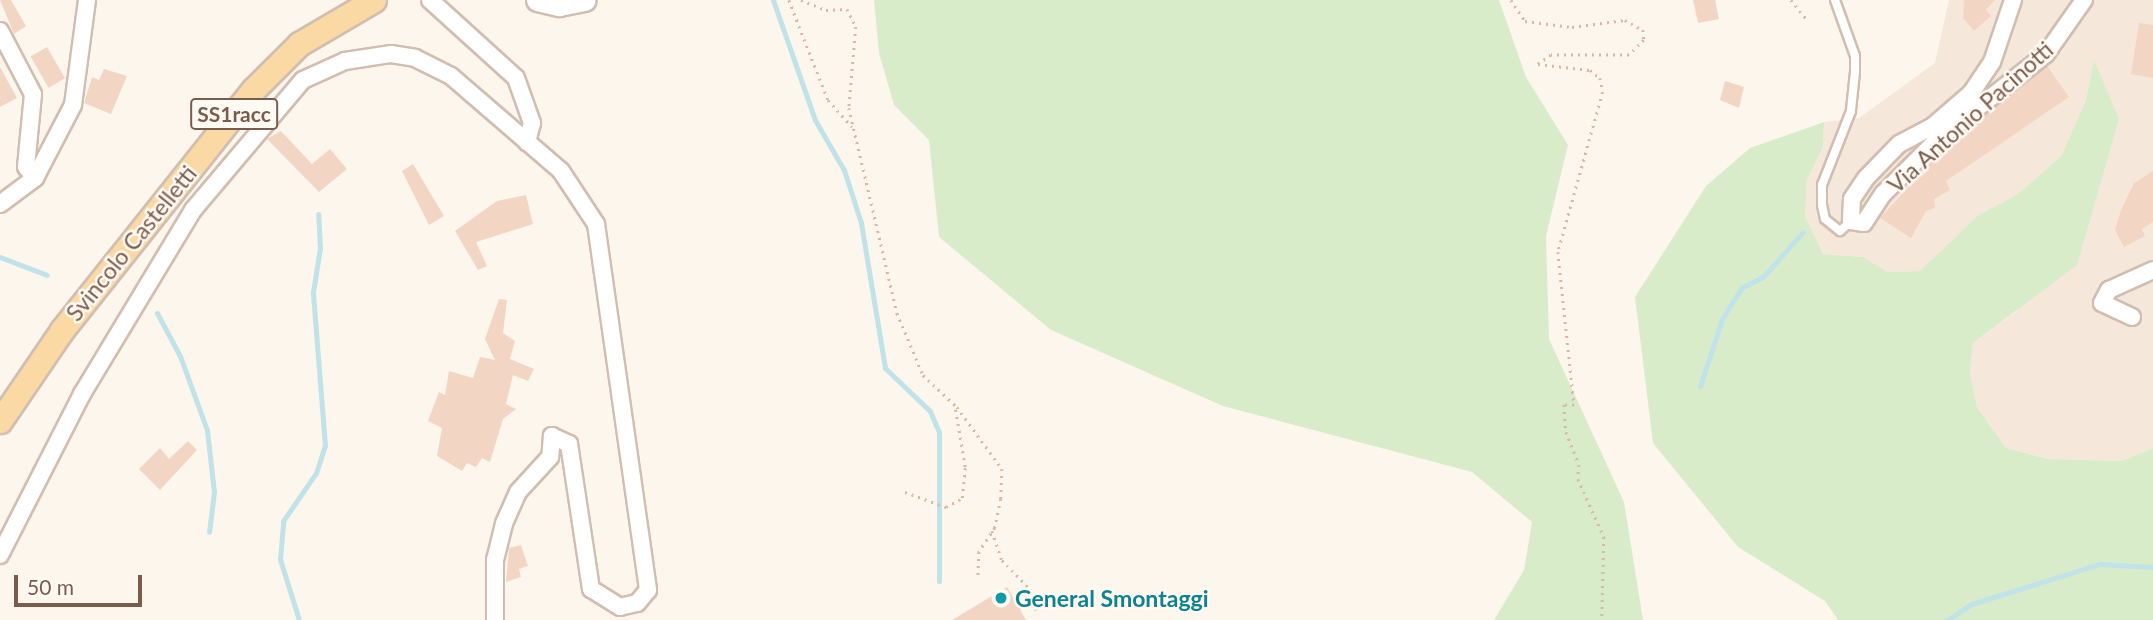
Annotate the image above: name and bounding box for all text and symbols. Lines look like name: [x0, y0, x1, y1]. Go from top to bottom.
street label: Via Antonio Pacinotti: [1881, 35, 2059, 199]
road number: SS1racc: [188, 96, 280, 132]
street label: Svincolo Castelletti: [60, 160, 202, 326]
scale bar: [18, 560, 145, 604]
text: 50 m: [27, 574, 74, 599]
place label: General Smontaggi: [1015, 584, 1209, 612]
marker: General Smontaggi: [993, 590, 1009, 606]

